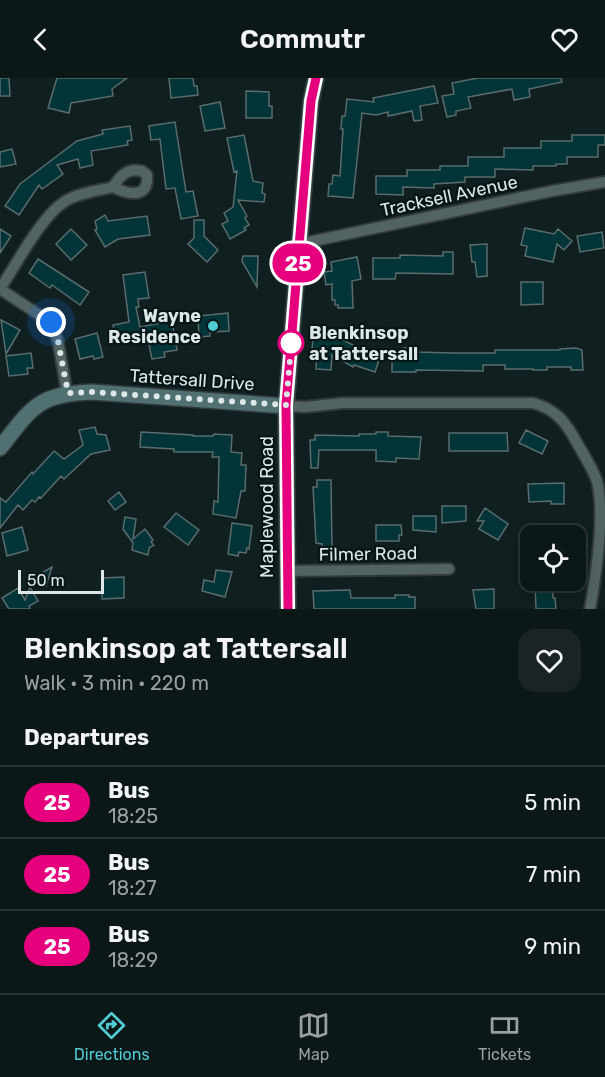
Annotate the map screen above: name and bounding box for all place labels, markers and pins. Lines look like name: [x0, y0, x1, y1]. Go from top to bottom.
place label: Wayne Residence: [108, 305, 201, 348]
marker: Wayne Residence: [206, 319, 220, 333]
place label: Blenkinsop at Tattersall: [309, 322, 418, 365]
marker: Blenkinsop at Tattersall: [278, 330, 304, 356]

